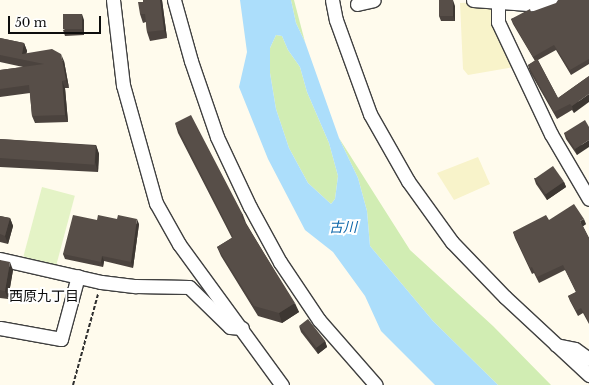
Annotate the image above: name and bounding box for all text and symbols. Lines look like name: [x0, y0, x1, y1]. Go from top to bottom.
scale bar: [10, 8, 103, 34]
text: 50 m: [15, 15, 47, 30]
water label: 古川: [329, 219, 357, 235]
district label: 西原九丁目: [9, 288, 79, 304]

